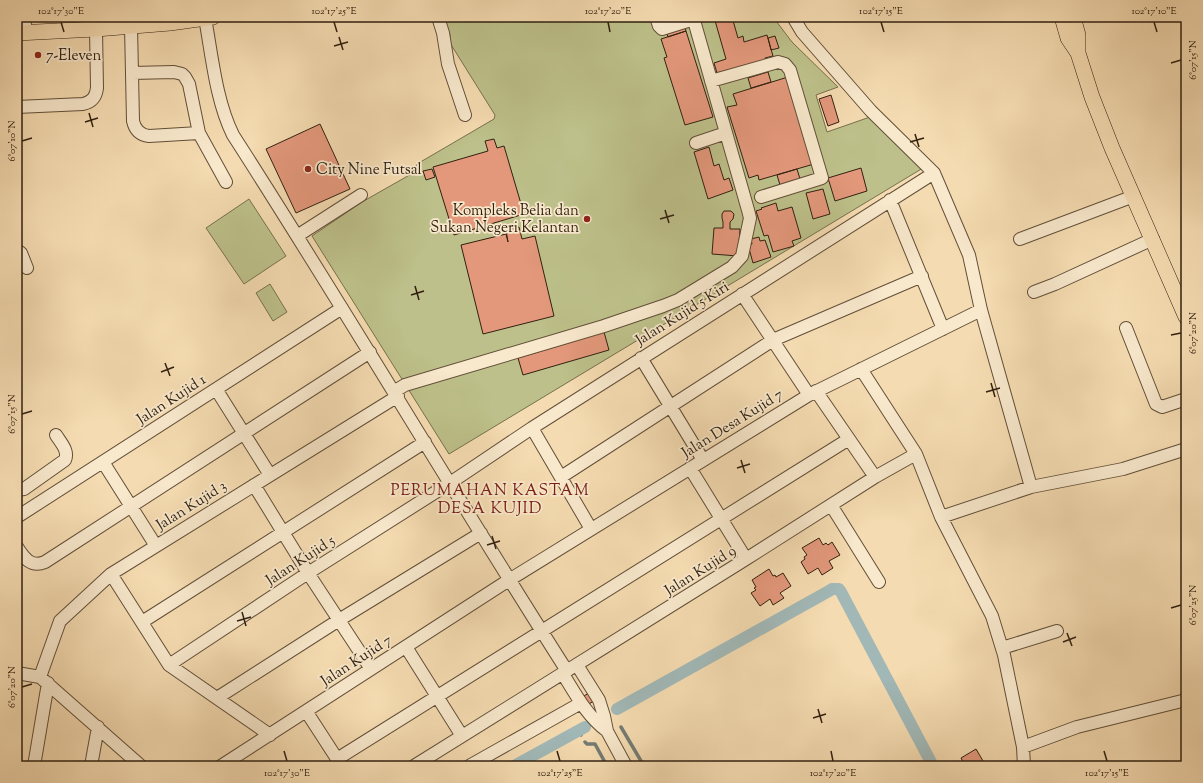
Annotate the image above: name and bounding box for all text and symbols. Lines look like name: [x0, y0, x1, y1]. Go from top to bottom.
text: 102°17'30"E: [38, 4, 84, 19]
text: 102°17'25"E: [312, 4, 356, 19]
text: 102°17'20"E: [585, 4, 631, 19]
text: 102°17'15"E: [859, 4, 903, 19]
text: 102°17'10"E: [1131, 4, 1177, 19]
text: 6°07'15"N: [1186, 40, 1201, 80]
place label: 7-Eleven: [46, 46, 102, 67]
marker: 7-Eleven: [33, 50, 43, 60]
text: 6°07'10"N: [5, 121, 20, 161]
place label: City Nine Futsal: [316, 160, 422, 181]
marker: City Nine Futsal: [303, 164, 313, 174]
place label: Kompleks Belia dan Sukan Negeri Kelantan: [430, 201, 579, 239]
marker: Kompleks Belia dan Sukan Negeri Kelantan: [582, 214, 592, 224]
street label: Jalan Kujid 5 Kiri: [631, 277, 734, 352]
text: 6°07'20"N: [1186, 312, 1201, 354]
street label: Jalan Kujid 1: [132, 370, 210, 431]
street label: Jalan Desa Kujid 7: [677, 384, 788, 464]
text: 6°07'15"N: [5, 394, 20, 434]
street label: Jalan Kujid 3: [152, 476, 231, 537]
district label: PERUMAHAN KASTAM DESA KUJID: [390, 480, 590, 521]
street label: Jalan Kujid 5: [261, 531, 340, 592]
street label: Jalan Kujid 9: [660, 541, 741, 602]
text: 6°07'25"N: [1186, 585, 1201, 625]
street label: Jalan Kujid 7: [316, 630, 397, 693]
text: 6°07'20"N: [5, 666, 20, 708]
text: 102°17'30"E: [264, 766, 310, 781]
text: 102°17'25"E: [538, 766, 582, 781]
text: 102°17'20"E: [810, 766, 856, 781]
text: 102°17'15"E: [1085, 766, 1129, 781]

